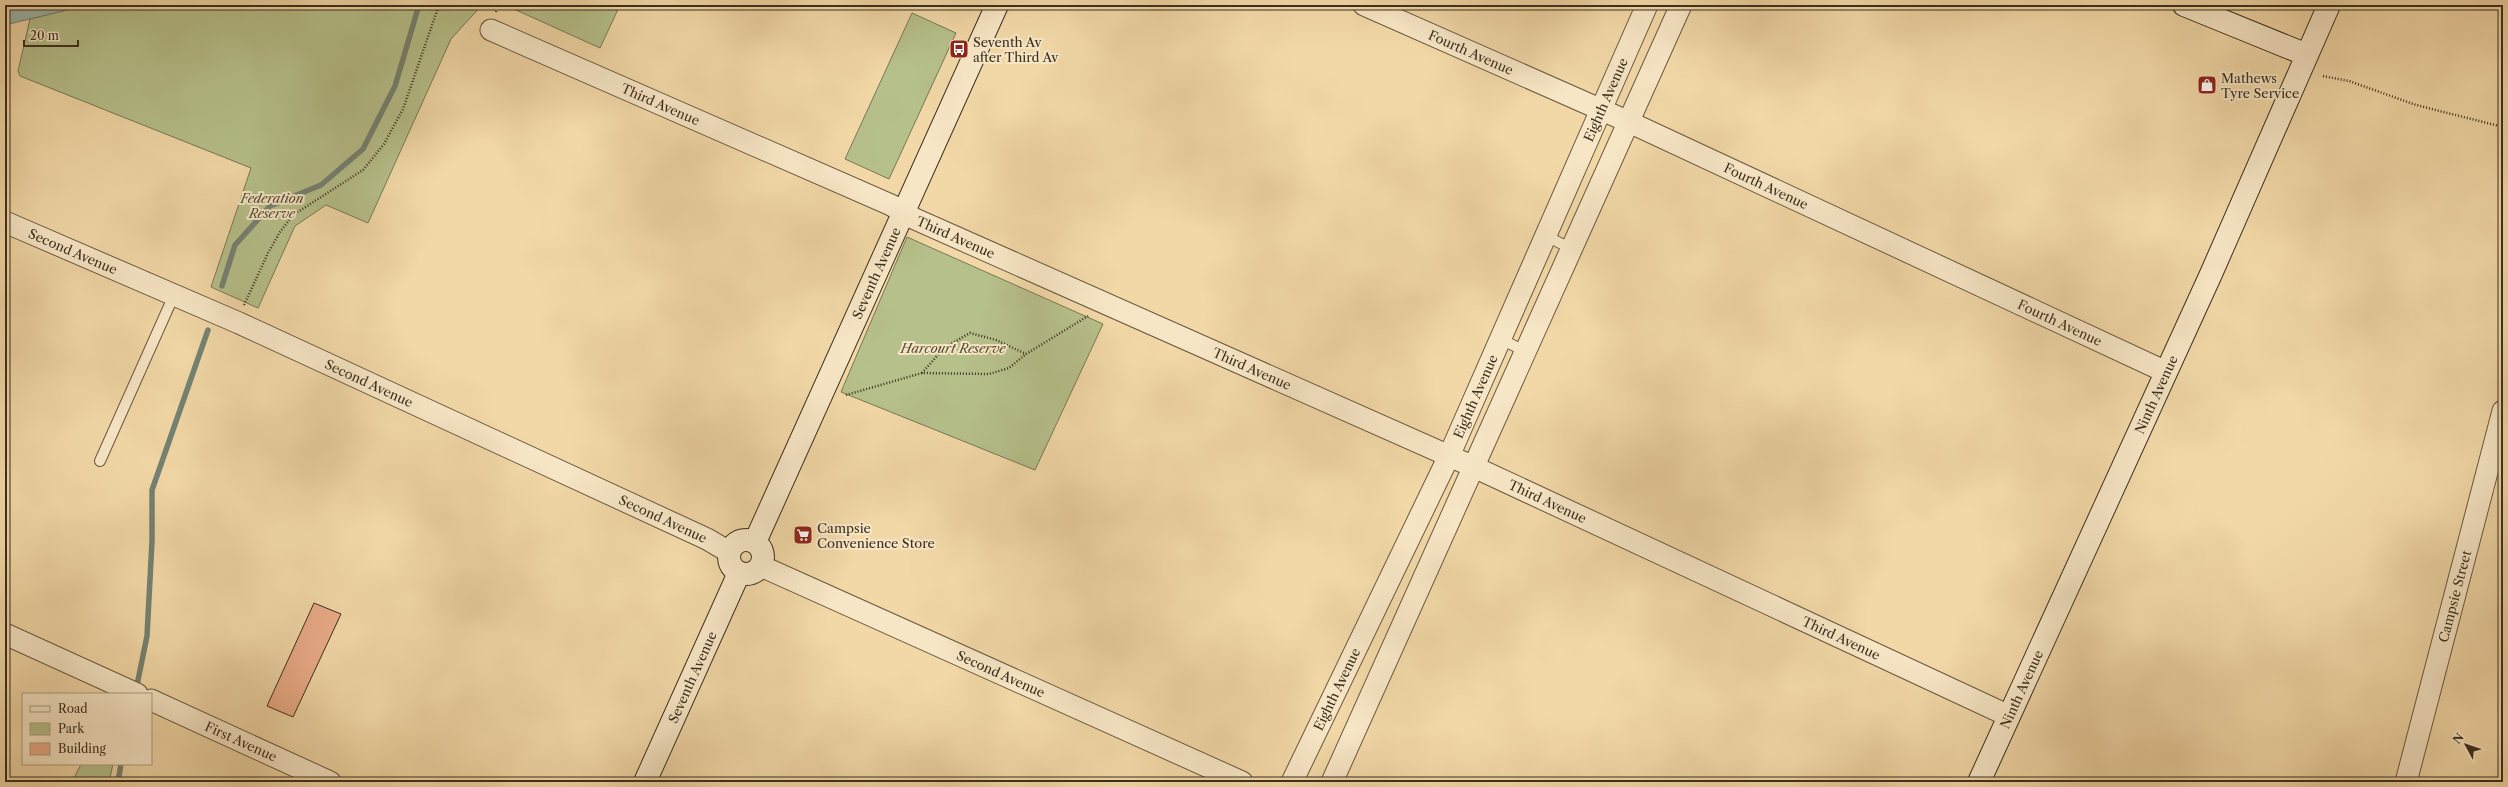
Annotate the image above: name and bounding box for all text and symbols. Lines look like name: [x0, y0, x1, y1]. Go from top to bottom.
scale bar: [24, 22, 78, 48]
street label: Fourth Avenue: [1426, 26, 1516, 78]
text: 20 m: [30, 28, 59, 43]
place label: Seventh Av after Third Av: [973, 34, 1059, 65]
bus stop icon: Seventh Av after Third Av: [948, 38, 970, 60]
street label: Eighth Avenue: [1580, 55, 1631, 144]
place label: Mathews Tyre Service: [2221, 70, 2299, 101]
shop icon: Mathews Tyre Service: [2196, 74, 2218, 96]
street label: Third Avenue: [619, 80, 702, 128]
street label: Fourth Avenue: [1721, 159, 1811, 212]
park label: Federation Reserve: [239, 190, 304, 221]
street label: Third Avenue: [914, 213, 998, 261]
street label: Second Avenue: [26, 225, 120, 278]
street label: Seventh Avenue: [849, 225, 904, 321]
street label: Fourth Avenue: [2015, 296, 2105, 349]
park label: Harcourt Reserve: [900, 340, 1006, 356]
street label: Third Avenue: [1210, 344, 1294, 393]
street label: Eighth Avenue: [1450, 352, 1501, 441]
street label: Ninth Avenue: [2131, 353, 2181, 436]
street label: Second Avenue: [322, 356, 416, 410]
street label: Third Avenue: [1506, 476, 1589, 526]
street label: Second Avenue: [617, 492, 710, 546]
place label: Campsie Convenience Store: [817, 520, 935, 551]
supermarket icon: Campsie Convenience Store: [792, 524, 814, 546]
street label: Campsie Street: [2435, 548, 2474, 644]
street label: Third Avenue: [1800, 613, 1883, 663]
street label: Seventh Avenue: [665, 629, 720, 725]
street label: Eighth Avenue: [1310, 645, 1363, 733]
street label: Second Avenue: [954, 647, 1048, 701]
street label: Ninth Avenue: [1997, 647, 2046, 731]
legend: [22, 693, 152, 765]
text: Road: [58, 701, 88, 716]
street label: First Avenue: [203, 718, 279, 765]
text: Park: [58, 721, 85, 736]
north arrow: [2446, 725, 2486, 765]
text: N: [2450, 730, 2467, 747]
text: Building: [58, 741, 106, 756]

